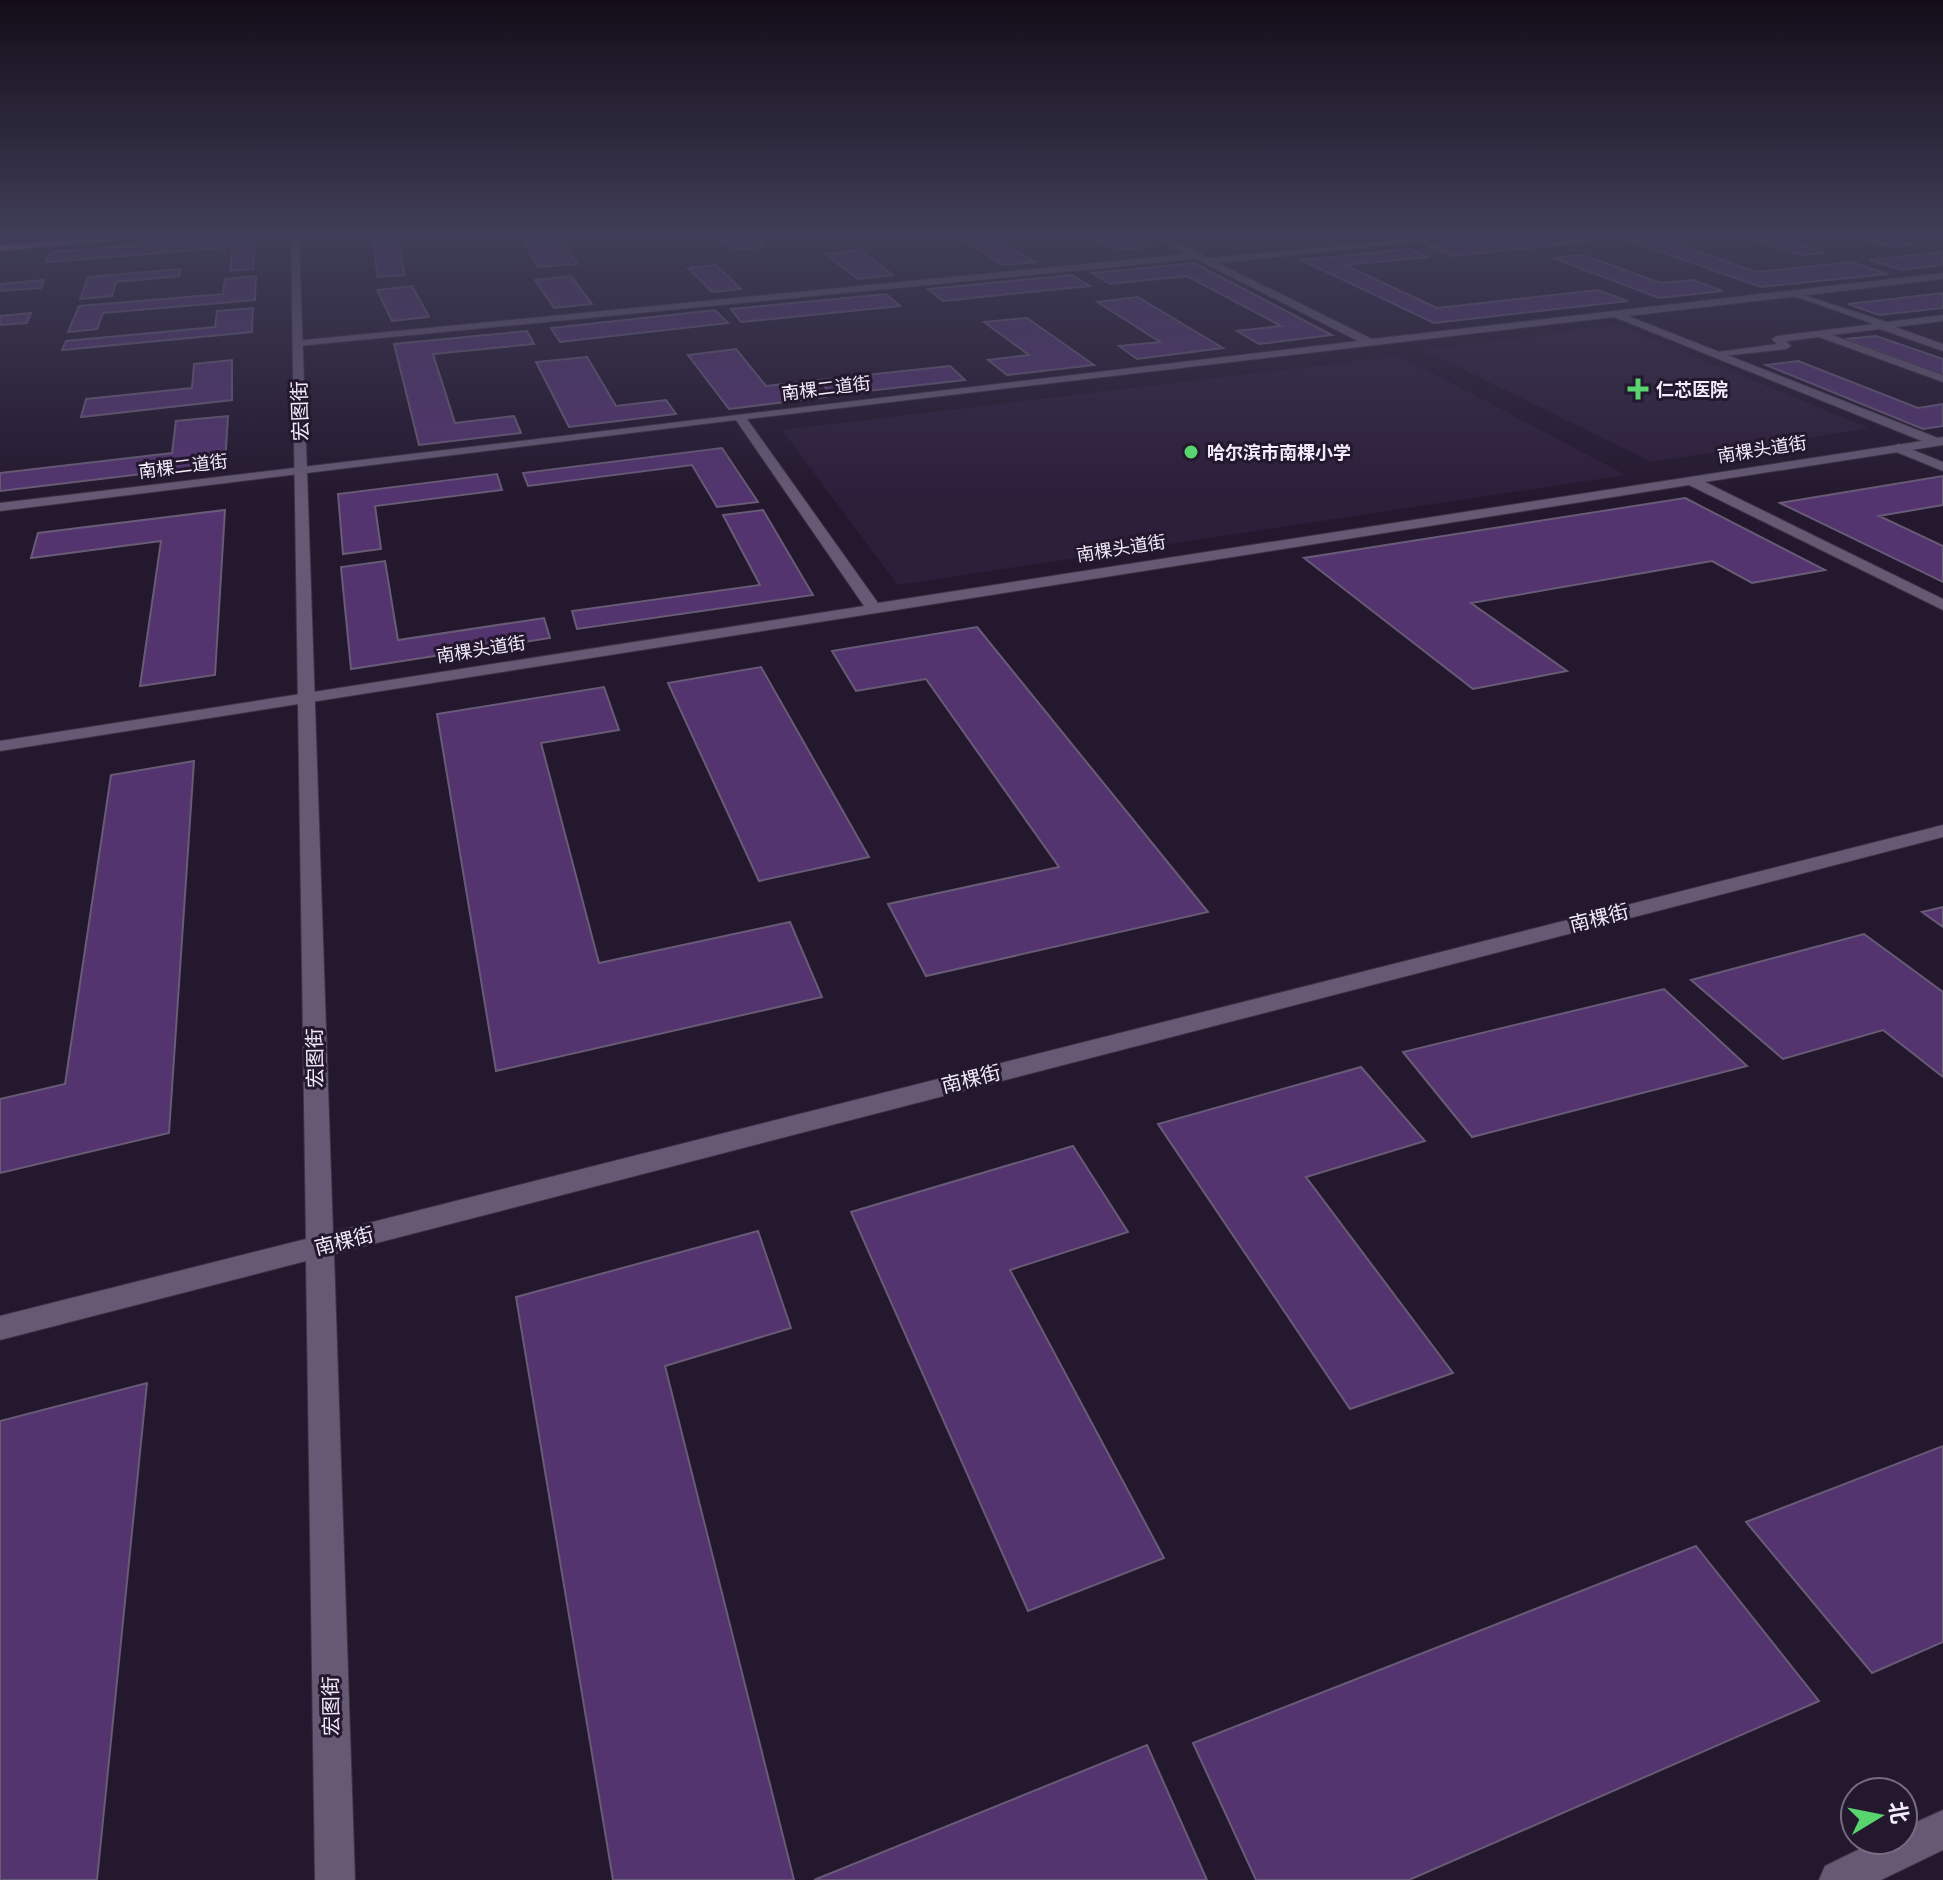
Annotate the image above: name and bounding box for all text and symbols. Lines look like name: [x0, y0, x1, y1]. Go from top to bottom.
street label: 南棵二道街: [780, 372, 872, 404]
marker: 仁芯医院: [1627, 378, 1649, 400]
place label: 仁芯医院: [1656, 379, 1728, 400]
street label: 宏图街: [287, 381, 313, 441]
street label: 南棵头道街: [1716, 432, 1808, 466]
place label: 哈尔滨市南棵小学: [1207, 442, 1351, 463]
marker: 哈尔滨市南棵小学: [1182, 443, 1200, 461]
street label: 南棵二道街: [137, 450, 229, 482]
street label: 南棵头道街: [1075, 531, 1167, 565]
street label: 南棵头道街: [435, 632, 527, 666]
street label: 南棵街: [1567, 899, 1631, 937]
street label: 宏图街: [302, 1028, 328, 1088]
street label: 南棵街: [939, 1060, 1003, 1098]
street label: 南棵街: [312, 1222, 376, 1260]
street label: 宏图街: [318, 1676, 344, 1736]
north arrow: [1839, 1776, 1919, 1856]
text: 北: [1884, 1800, 1912, 1826]

